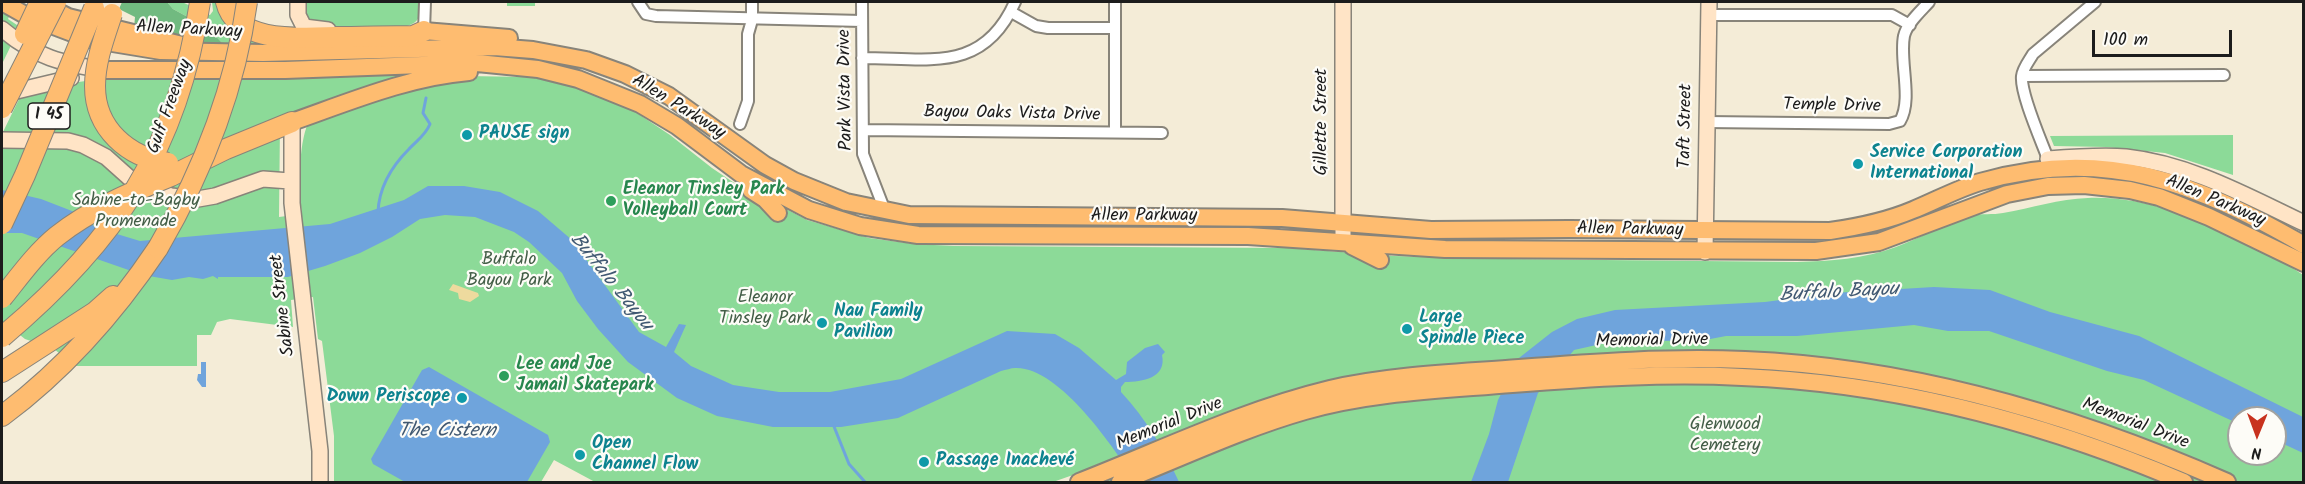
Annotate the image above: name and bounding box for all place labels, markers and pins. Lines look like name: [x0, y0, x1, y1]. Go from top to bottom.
place label: PAUSE sign: [479, 124, 569, 146]
marker: PAUSE sign: [460, 128, 474, 142]
place label: Service Corporation International: [1870, 143, 2022, 186]
marker: Service Corporation International: [1851, 157, 1865, 171]
place label: Eleanor Tinsley Park Volleyball Court: [623, 180, 784, 222]
marker: Eleanor Tinsley Park Volleyball Court: [604, 194, 618, 208]
place label: Nau Family Pavilion: [834, 302, 923, 344]
place label: Large Spindle Piece: [1419, 308, 1524, 350]
marker: Nau Family Pavilion: [815, 316, 829, 330]
marker: Large Spindle Piece: [1400, 322, 1414, 336]
place label: Lee and Joe Jamail Skatepark: [516, 355, 653, 398]
marker: Lee and Joe Jamail Skatepark: [497, 369, 511, 383]
place label: Down Periscope: [326, 387, 450, 409]
marker: Down Periscope: [455, 391, 469, 405]
place label: Open Channel Flow: [592, 434, 698, 476]
marker: Open Channel Flow: [573, 448, 587, 462]
place label: Passage Inachevé: [936, 451, 1074, 473]
marker: Passage Inachevé: [917, 455, 931, 469]

